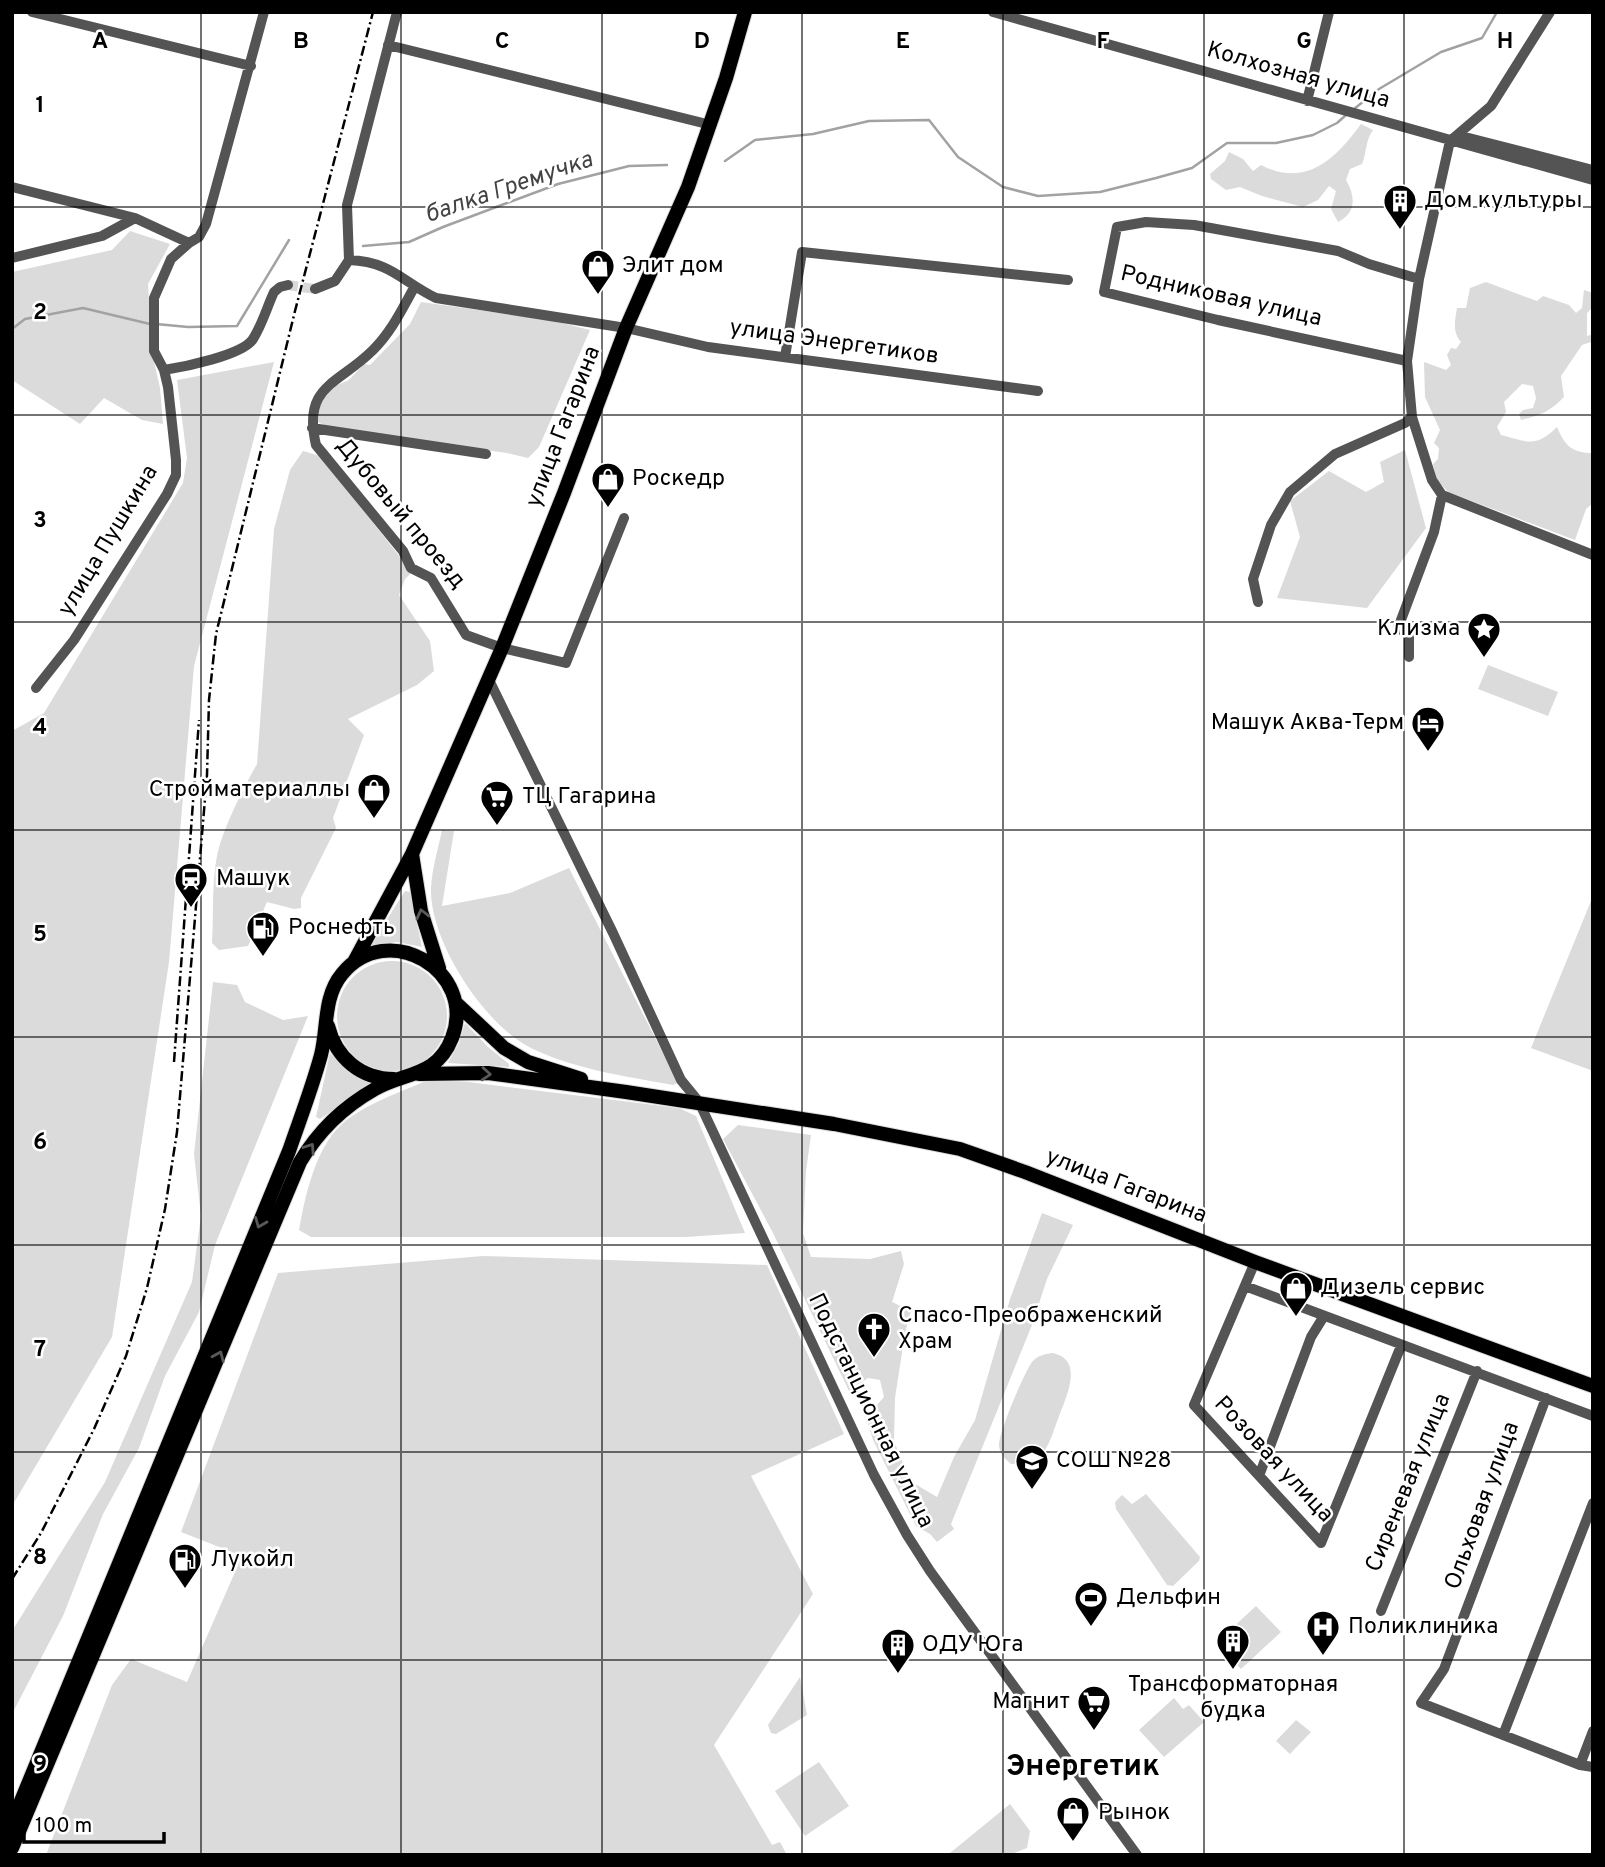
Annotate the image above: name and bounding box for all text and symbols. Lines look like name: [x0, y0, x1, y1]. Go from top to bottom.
text: A: [92, 28, 108, 57]
text: B: [293, 28, 309, 57]
text: C: [495, 28, 509, 57]
text: D: [694, 28, 710, 57]
text: E: [896, 28, 910, 57]
text: F: [1096, 28, 1110, 57]
text: G: [1296, 28, 1312, 57]
text: H: [1497, 28, 1513, 57]
street label: Колхозная улица: [1203, 36, 1393, 116]
text: 1: [35, 92, 45, 121]
water label: балка Гремучка: [421, 145, 597, 231]
building icon: Дом культуры: [1381, 182, 1419, 231]
place label: Дом культуры: [1424, 187, 1582, 216]
shop icon: Элит дом: [579, 247, 617, 296]
place label: Элит дом: [622, 252, 724, 281]
street label: Родниковая улица: [1117, 260, 1325, 334]
text: 2: [33, 299, 47, 328]
street label: улица Энергетиков: [728, 314, 940, 372]
street label: улица Гагарина: [520, 342, 608, 512]
street label: Дубовый проезд: [329, 433, 471, 595]
street label: улица Пушкина: [52, 460, 166, 622]
shop icon: Роскедр: [589, 460, 627, 509]
place label: Роскедр: [632, 465, 725, 494]
text: 3: [33, 507, 47, 536]
place icon: Клизма: [1465, 610, 1503, 659]
place label: Клизма: [1377, 615, 1460, 644]
hotel icon: Машук Аква-Терм: [1409, 704, 1447, 753]
place label: Машук Аква-Терм: [1211, 709, 1404, 738]
text: 4: [33, 714, 47, 743]
shop icon: Стройматериаллы: [355, 771, 393, 820]
place label: Стройматериаллы: [149, 776, 350, 805]
supermarket icon: ТЦ Гагарина: [478, 778, 516, 827]
place label: ТЦ Гагарина: [522, 783, 656, 812]
station icon: Машук: [172, 860, 210, 909]
place label: Машук: [216, 865, 290, 894]
one-way arrow: [416, 908, 430, 920]
fuel station icon: Роснефть: [244, 909, 282, 958]
place label: Роснефть: [288, 914, 395, 943]
text: 5: [33, 921, 47, 950]
one-way arrow: [481, 1066, 492, 1081]
text: 6: [33, 1129, 47, 1158]
one-way arrow: [301, 1142, 314, 1155]
street label: улица Гагарина: [1041, 1143, 1211, 1231]
one-way arrow: [254, 1215, 268, 1228]
shop icon: Дизель сервис: [1277, 1269, 1315, 1318]
place label: Дизель сервис: [1320, 1274, 1485, 1303]
street label: Подстанционная улица: [801, 1289, 939, 1533]
place label: Спасо-Преображенский Храм: [898, 1302, 1163, 1357]
church icon: Спасо-Преображенский Храм: [855, 1310, 893, 1359]
text: 7: [34, 1336, 46, 1365]
one-way arrow: [210, 1350, 224, 1362]
street label: Сиреневая улица: [1360, 1390, 1458, 1576]
street label: Розовая улица: [1207, 1391, 1339, 1529]
street label: Ольховая улица: [1439, 1418, 1527, 1594]
school or university icon: СОШ №28: [1013, 1442, 1051, 1491]
place label: СОШ №28: [1056, 1447, 1172, 1476]
fuel station icon: Лукойл: [166, 1541, 204, 1590]
text: 8: [33, 1544, 47, 1573]
place label: Лукойл: [210, 1546, 294, 1575]
sports icon: Дельфин: [1072, 1579, 1110, 1628]
place label: Дельфин: [1116, 1584, 1221, 1613]
hospital icon: Поликлиника: [1304, 1608, 1342, 1657]
place label: Поликлиника: [1348, 1613, 1498, 1642]
building icon: Трансформаторная будка: [1214, 1622, 1252, 1671]
building icon: ОДУ Юга: [879, 1626, 917, 1675]
place label: ОДУ Юга: [922, 1631, 1023, 1660]
place label: Трансформаторная будка: [1128, 1671, 1338, 1726]
supermarket icon: Магнит: [1075, 1683, 1113, 1732]
place label: Магнит: [992, 1688, 1070, 1717]
district label: Энергетик: [1006, 1749, 1160, 1786]
text: 9: [33, 1751, 47, 1780]
shop icon: Рынок: [1054, 1794, 1092, 1843]
place label: Рынок: [1098, 1799, 1170, 1828]
scale bar: [24, 1800, 164, 1844]
text: 100 m: [35, 1813, 92, 1840]

